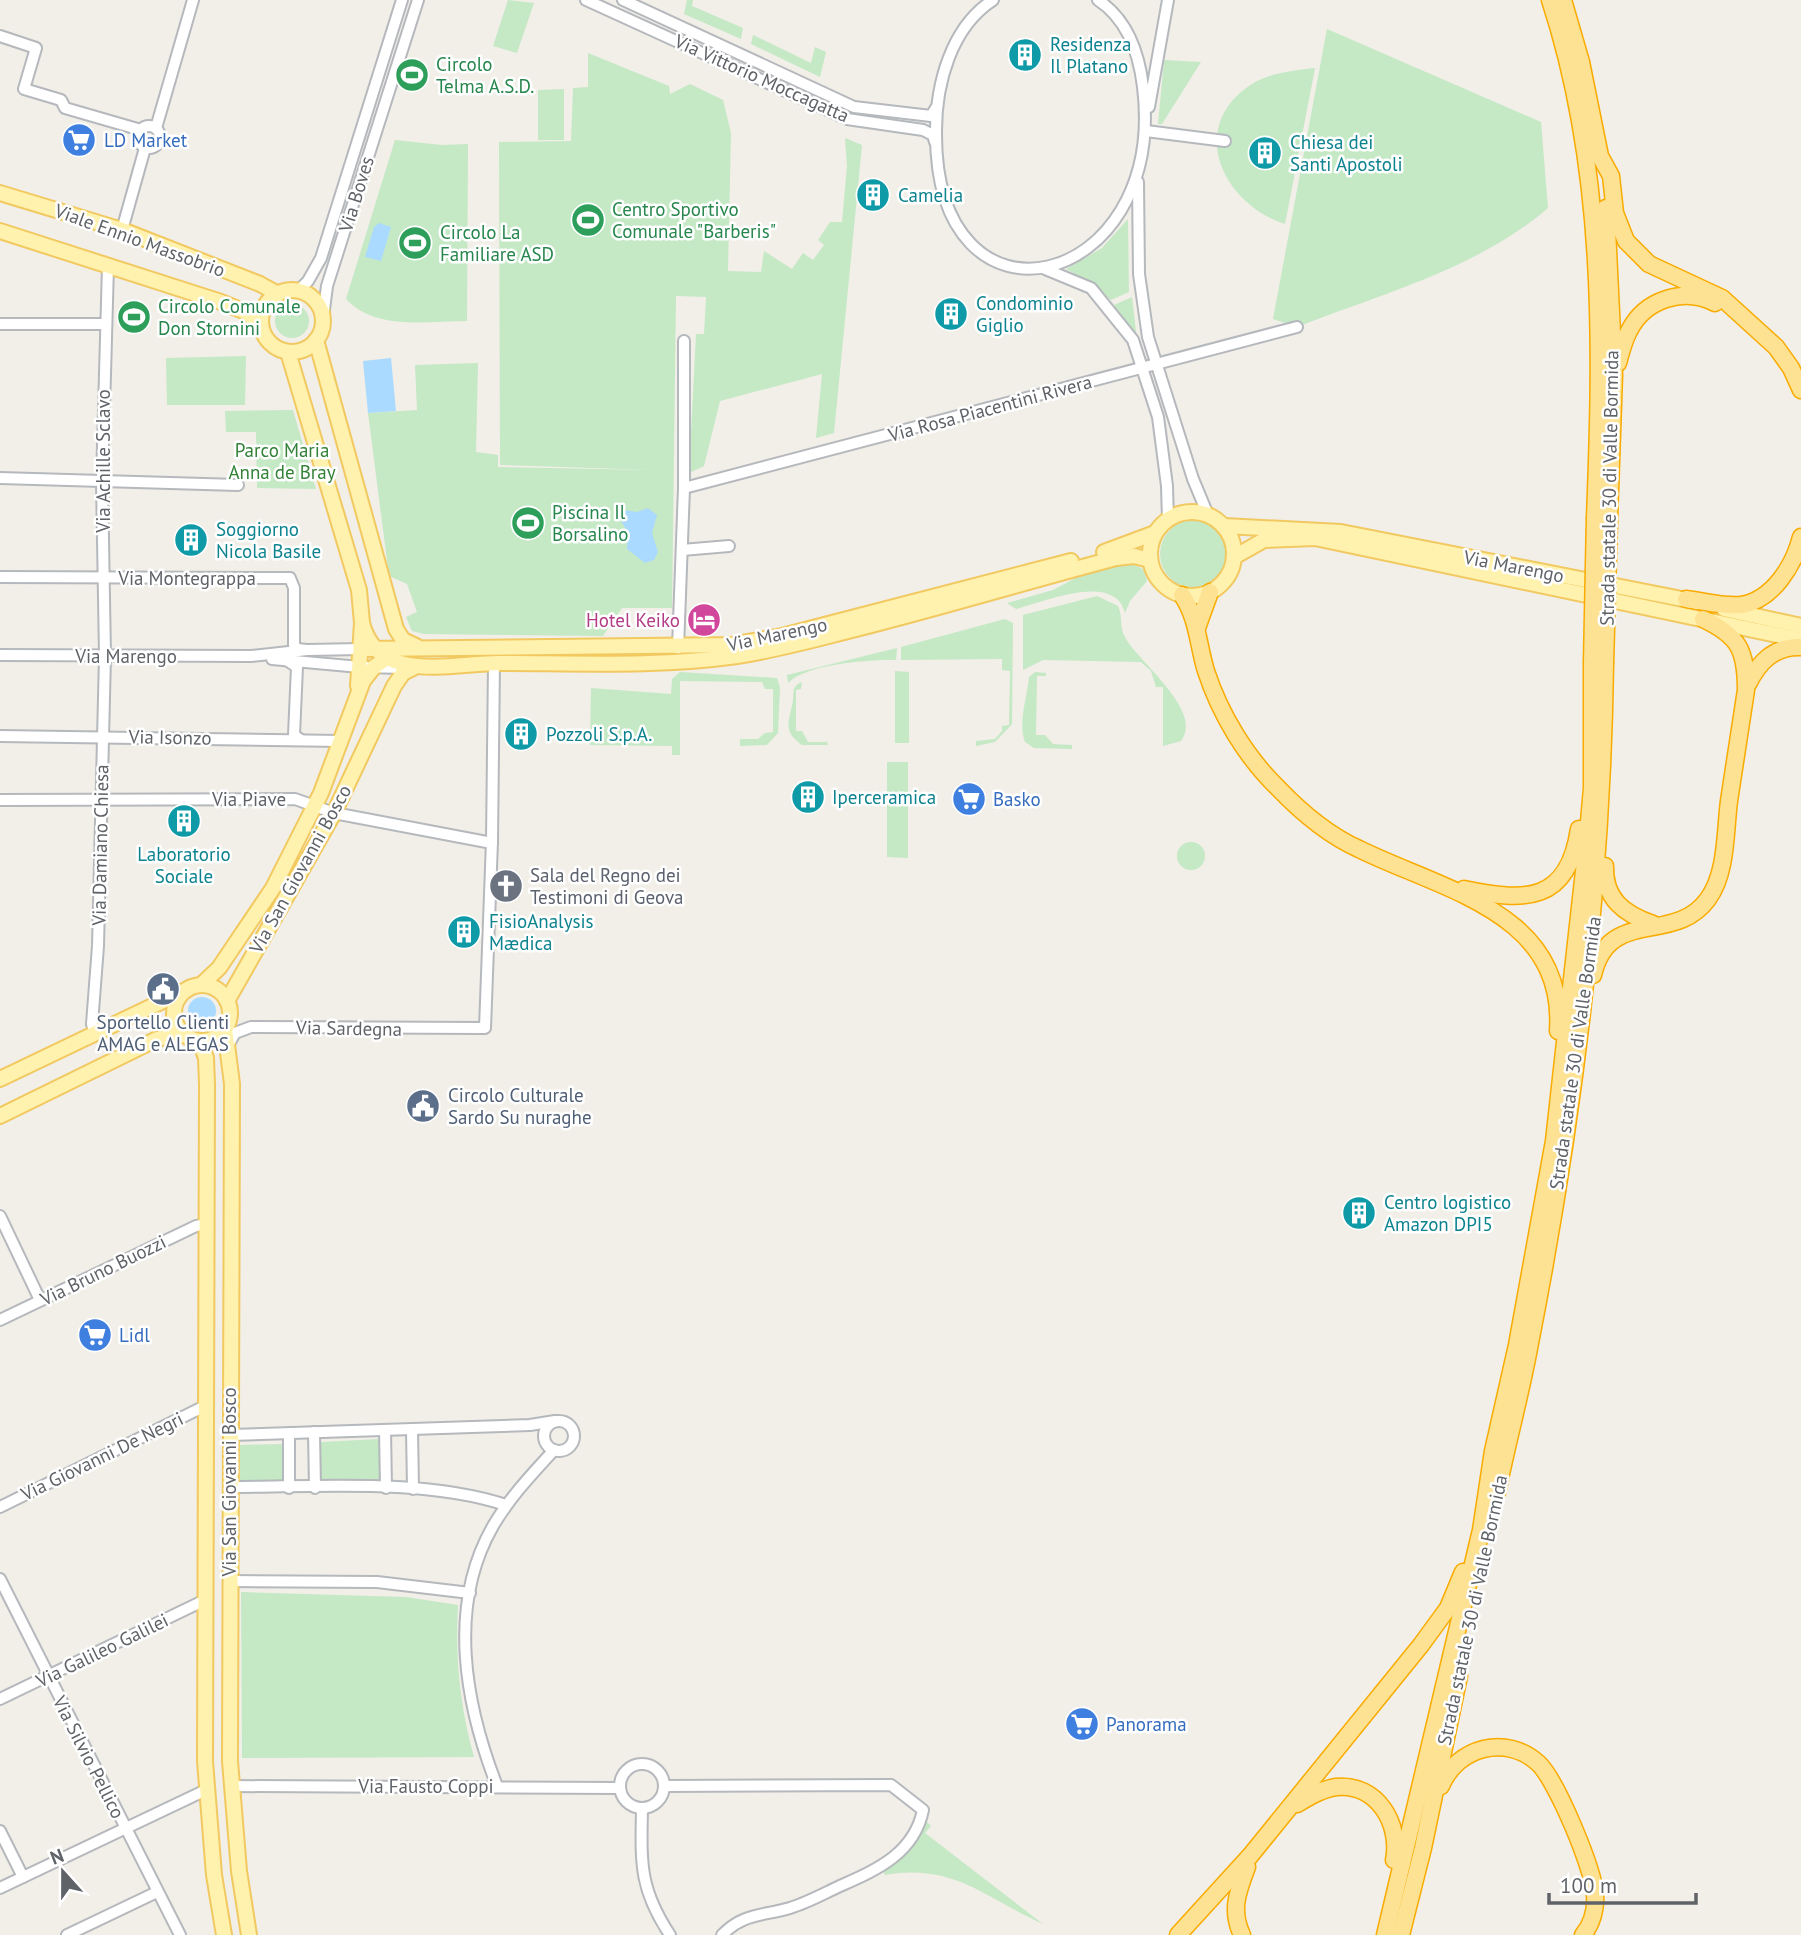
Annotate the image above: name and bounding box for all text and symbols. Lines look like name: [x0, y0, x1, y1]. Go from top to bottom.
street label: Via Vittorio Moccagatta: [670, 28, 853, 127]
place label: Residenza Il Platano: [1050, 32, 1131, 78]
building icon: Residenza Il Platano: [1006, 36, 1044, 74]
place label: Circolo Telma A.S.D.: [436, 52, 534, 98]
sports icon: Circolo Telma A.S.D.: [393, 56, 431, 94]
supermarket icon: LD Market: [60, 121, 98, 159]
place label: LD Market: [104, 128, 188, 152]
place label: Chiesa dei Santi Apostoli: [1290, 130, 1403, 176]
building icon: Chiesa dei Santi Apostoli: [1246, 134, 1284, 172]
street label: Via Boves: [333, 153, 379, 236]
building icon: Camelia: [854, 176, 892, 214]
place label: Camelia: [898, 183, 963, 207]
place label: Centro Sportivo Comunale "Barberis": [612, 197, 776, 243]
street label: Viale Ennio Massobrio: [51, 198, 228, 282]
sports icon: Centro Sportivo Comunale "Barberis": [569, 201, 607, 239]
place label: Circolo La Familiare ASD: [440, 220, 554, 266]
sports icon: Circolo La Familiare ASD: [396, 224, 434, 262]
place label: Condominio Giglio: [976, 291, 1073, 337]
place label: Circolo Comunale Don Stornini: [158, 294, 301, 340]
building icon: Condominio Giglio: [932, 295, 970, 333]
sports icon: Circolo Comunale Don Stornini: [115, 298, 153, 336]
street label: Strada statale 30 di Valle Bormida: [1595, 350, 1623, 626]
street label: Via Rosa Piacentini Rivera: [885, 369, 1094, 447]
street label: Via Achille Sclavo: [91, 389, 115, 534]
park label: Parco Maria Anna de Bray: [228, 438, 336, 484]
place label: Piscina Il Borsalino: [552, 500, 628, 546]
sports icon: Piscina Il Borsalino: [509, 504, 547, 542]
place label: Soggiorno Nicola Basile: [216, 517, 321, 563]
building icon: Soggiorno Nicola Basile: [172, 521, 210, 559]
street label: Via Marengo: [1461, 544, 1566, 587]
street label: Via Montegrappa: [117, 566, 256, 590]
hotel icon: Hotel Keiko: [685, 601, 723, 639]
place label: Hotel Keiko: [586, 608, 680, 632]
street label: Via Marengo: [724, 612, 829, 657]
street label: Via Marengo: [74, 644, 177, 668]
building icon: Pozzoli S.p.A.: [502, 715, 540, 753]
place label: Pozzoli S.p.A.: [546, 722, 652, 746]
street label: Via Isonzo: [127, 724, 212, 750]
street label: Via Damiano Chiesa: [87, 764, 113, 927]
building icon: Iperceramica: [789, 778, 827, 816]
street label: Via San Giovanni Bosco: [243, 780, 356, 958]
supermarket icon: Basko: [950, 780, 988, 818]
place label: Iperceramica: [832, 785, 936, 809]
street label: Via Piave: [211, 787, 286, 811]
place label: Basko: [993, 787, 1041, 811]
building icon: Laboratorio Sociale: [165, 802, 203, 840]
place label: Laboratorio Sociale: [137, 842, 231, 888]
place label: Sala del Regno dei Testimoni di Geova: [530, 863, 683, 909]
church icon: Sala del Regno dei Testimoni di Geova: [487, 867, 525, 905]
place label: FisioAnalysis Mædica: [489, 909, 594, 955]
building icon: FisioAnalysis Mædica: [445, 913, 483, 951]
street label: Strada statale 30 di Valle Bormida: [1544, 915, 1606, 1191]
public building icon: Sportello Clienti AMAG e ALEGAS: [144, 970, 182, 1008]
place label: Sportello Clienti AMAG e ALEGAS: [97, 1010, 229, 1056]
street label: Via Sardegna: [295, 1015, 402, 1041]
place label: Circolo Culturale Sardo Su nuraghe: [448, 1083, 592, 1129]
public building icon: Circolo Culturale Sardo Su nuraghe: [404, 1087, 442, 1125]
place label: Centro logistico Amazon DPI5: [1384, 1190, 1511, 1236]
building icon: Centro logistico Amazon DPI5: [1340, 1194, 1378, 1232]
street label: Via Bruno Buozzi: [35, 1229, 170, 1311]
supermarket icon: Lidl: [76, 1316, 114, 1354]
place label: Lidl: [119, 1323, 150, 1347]
street label: Via San Giovanni Bosco: [217, 1387, 241, 1578]
street label: Via Giovanni De Negri: [16, 1406, 187, 1506]
street label: Strada statale 30 di Valle Bormida: [1432, 1473, 1512, 1747]
street label: Via Galileo Galilei: [31, 1608, 172, 1693]
street label: Via Silvio Pellico: [47, 1691, 130, 1822]
supermarket icon: Panorama: [1063, 1705, 1101, 1743]
place label: Panorama: [1106, 1712, 1187, 1736]
street label: Via Fausto Coppi: [357, 1774, 494, 1798]
north arrow: [28, 1837, 98, 1907]
text: N: [47, 1843, 67, 1870]
scale bar: [1549, 1862, 1696, 1906]
text: 100 m: [1560, 1872, 1617, 1899]

